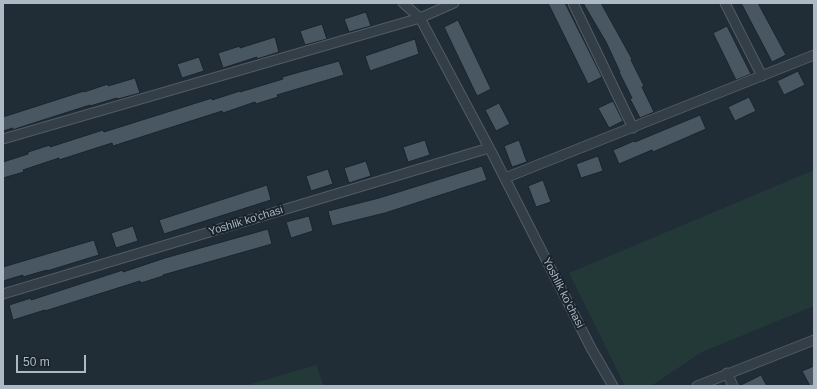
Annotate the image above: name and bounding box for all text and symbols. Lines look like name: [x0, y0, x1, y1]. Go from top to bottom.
street label: Yoshlik ko'chasi: [207, 203, 285, 239]
street label: Yoshlik ko'chasi: [540, 256, 586, 330]
scale bar: [18, 347, 88, 373]
text: 50 m: [23, 355, 50, 369]

